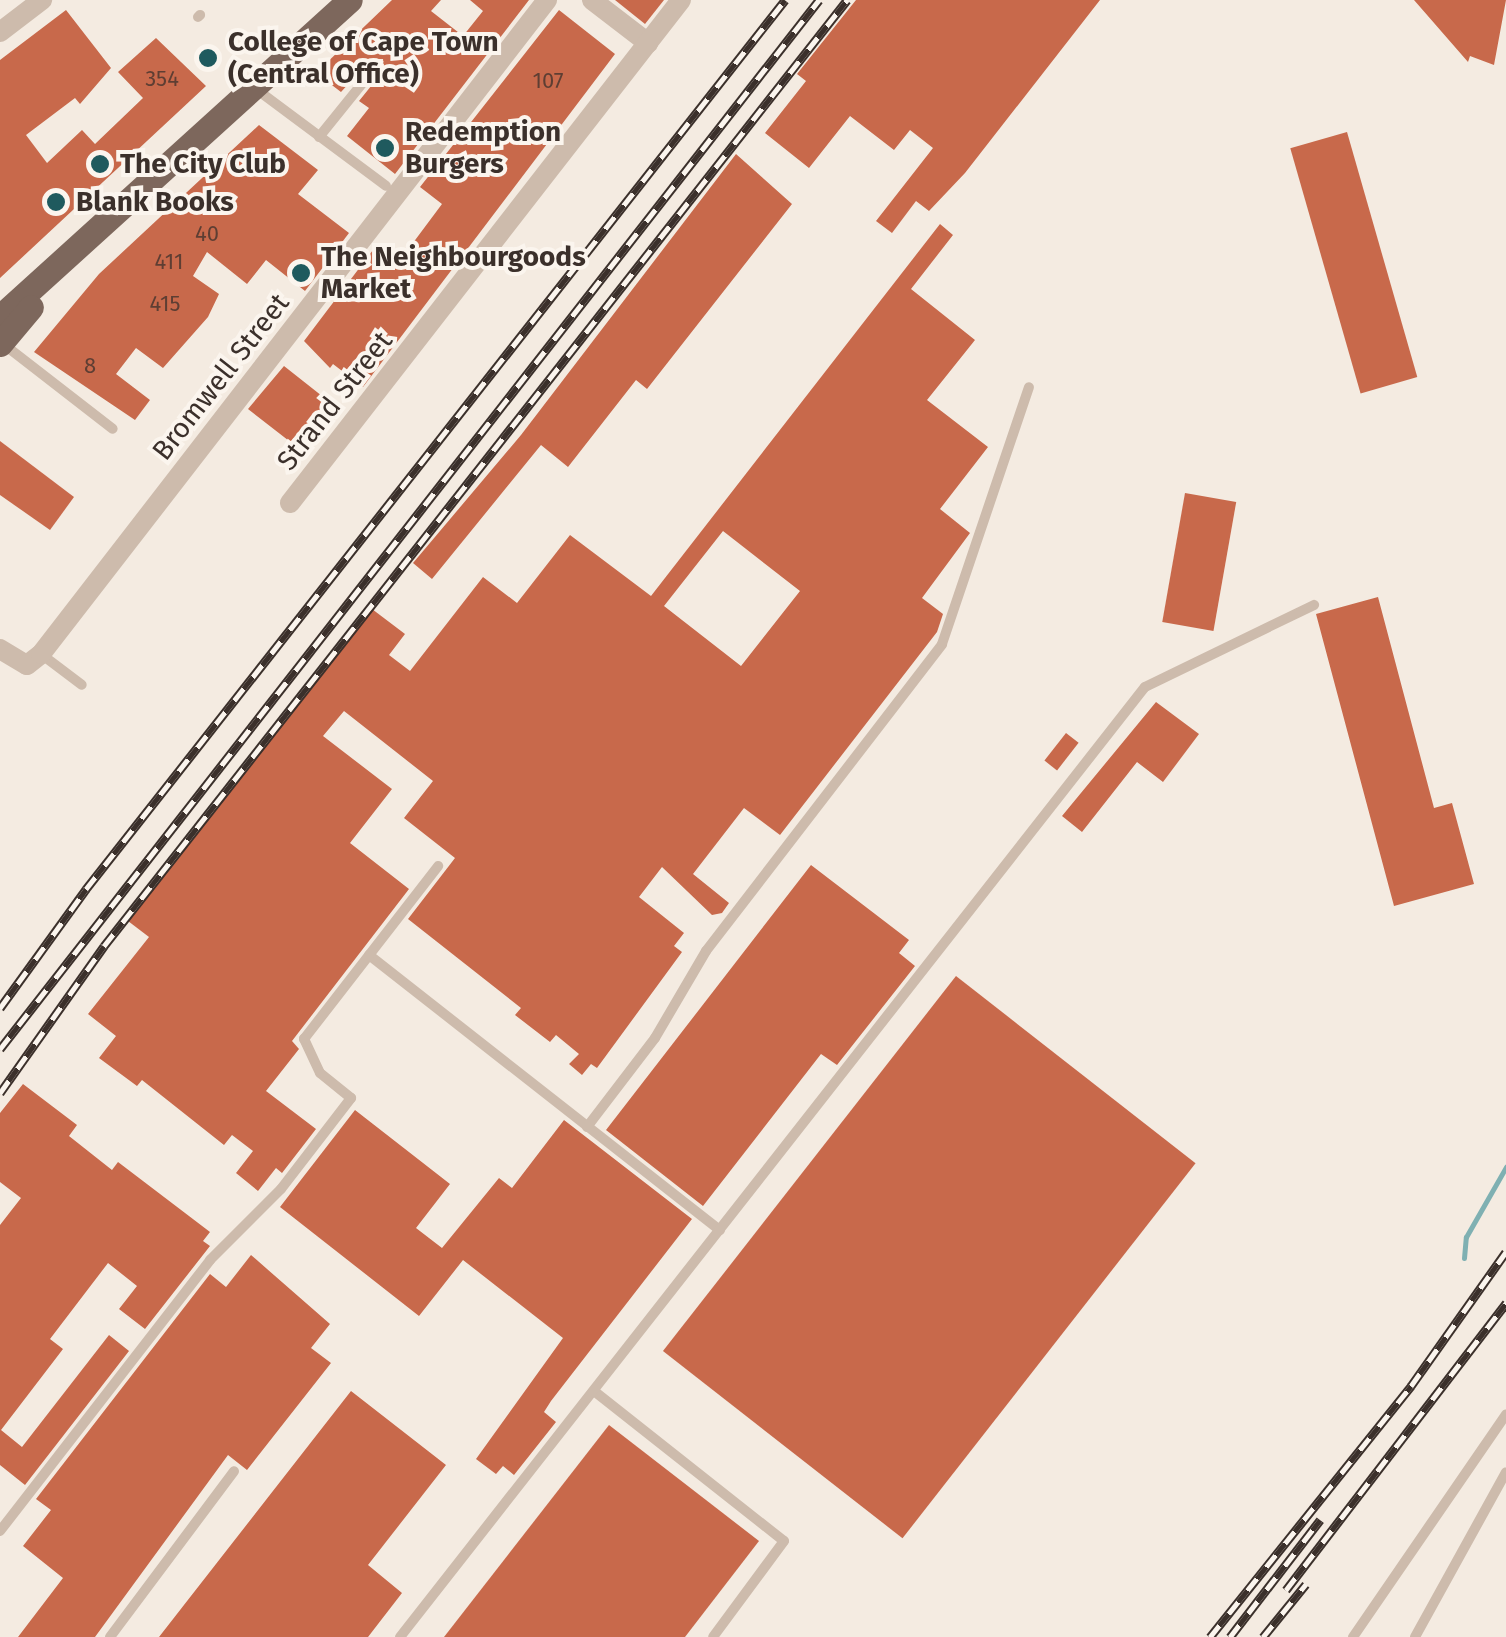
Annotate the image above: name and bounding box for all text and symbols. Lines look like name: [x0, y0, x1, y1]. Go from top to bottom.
place label: College of Cape Town (Central Office): [228, 25, 499, 91]
marker: College of Cape Town (Central Office): [197, 47, 219, 69]
house number: 354: [145, 66, 179, 92]
house number: 107: [532, 68, 564, 94]
place label: Redemption Burgers: [405, 115, 561, 181]
marker: Redemption Burgers: [374, 137, 396, 159]
place label: The City Club: [120, 147, 286, 181]
marker: The City Club: [89, 153, 111, 175]
place label: Blank Books: [76, 185, 234, 219]
marker: Blank Books: [45, 191, 67, 213]
house number: 40: [195, 221, 219, 247]
place label: The Neighbourgoods Market: [321, 240, 586, 306]
house number: 411: [154, 249, 184, 275]
marker: The Neighbourgoods Market: [290, 262, 312, 284]
street label: Bromwell Street: [145, 287, 297, 467]
house number: 415: [150, 291, 180, 317]
street label: Strand Street: [270, 325, 400, 477]
house number: 8: [84, 353, 96, 379]

